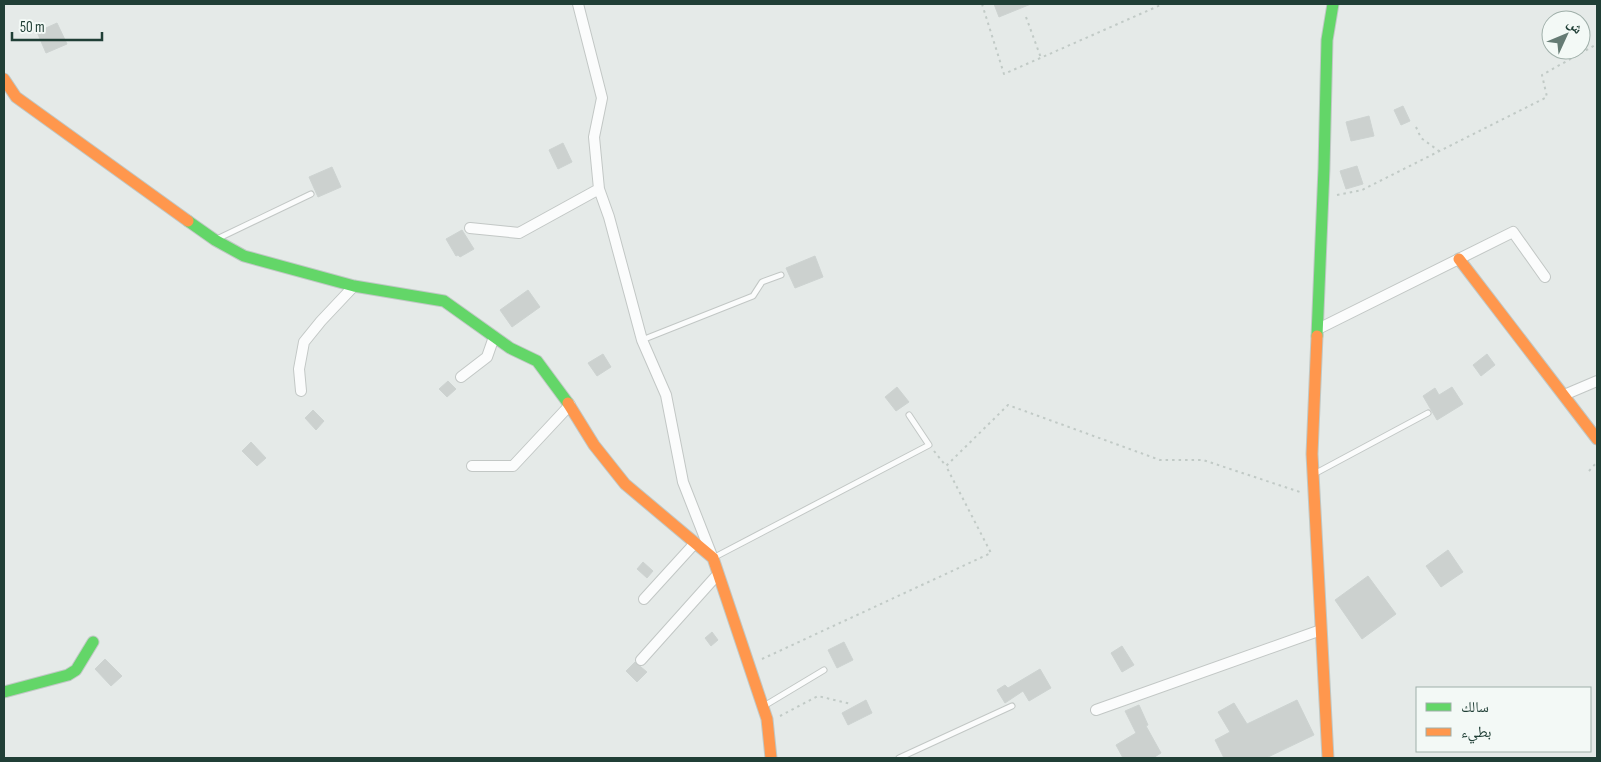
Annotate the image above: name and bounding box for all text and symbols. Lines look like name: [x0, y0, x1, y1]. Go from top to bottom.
scale bar: [12, 10, 102, 42]
north arrow: [1541, 10, 1591, 60]
text: ش: [1564, 15, 1586, 38]
text: 50 m: [20, 18, 45, 37]
legend: [1416, 687, 1591, 752]
text: سالك: [1461, 698, 1489, 717]
text: بطيء: [1461, 723, 1491, 744]

